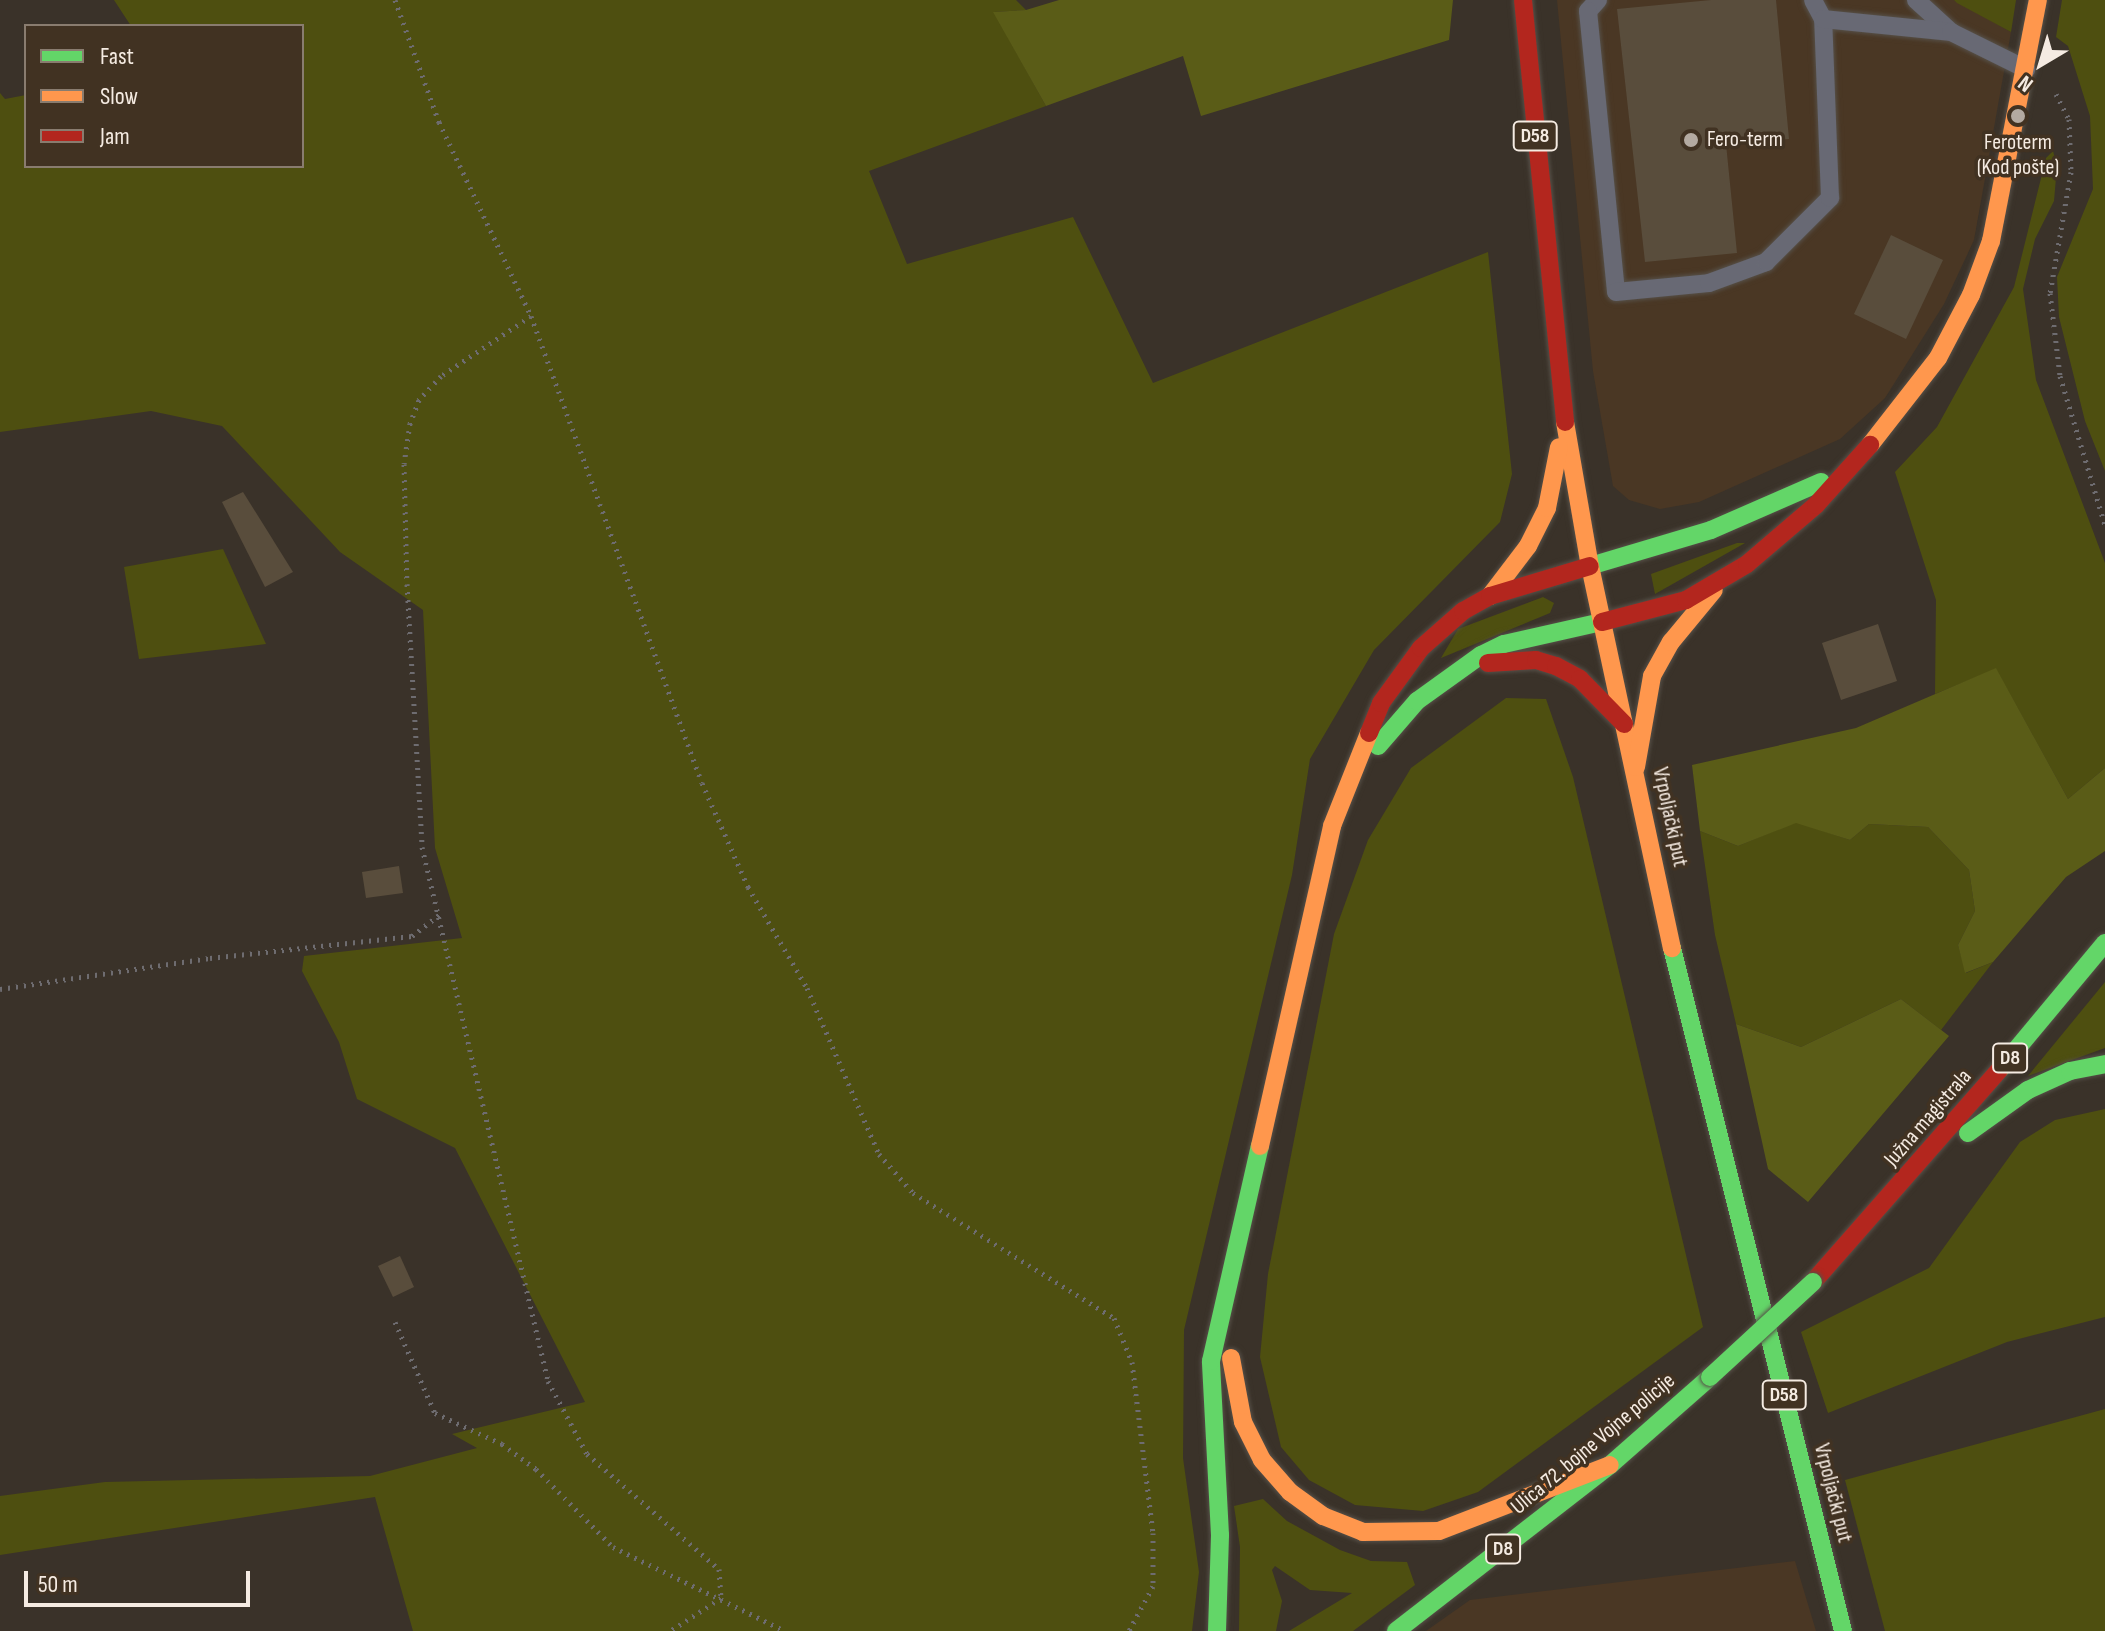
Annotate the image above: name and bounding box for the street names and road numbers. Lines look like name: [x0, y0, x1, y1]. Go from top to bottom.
road number: D58: [1511, 120, 1559, 152]
street label: Vrpoljački put: [1647, 765, 1693, 869]
road number: D8: [1992, 1042, 2028, 1074]
street label: Južna magistrala: [1879, 1064, 1977, 1172]
street label: Ulica 72. bojne Vojne policije: [1506, 1368, 1680, 1520]
road number: D58: [1760, 1379, 1808, 1411]
street label: Vrpoljački put: [1808, 1441, 1858, 1545]
road number: D8: [1485, 1533, 1521, 1565]

